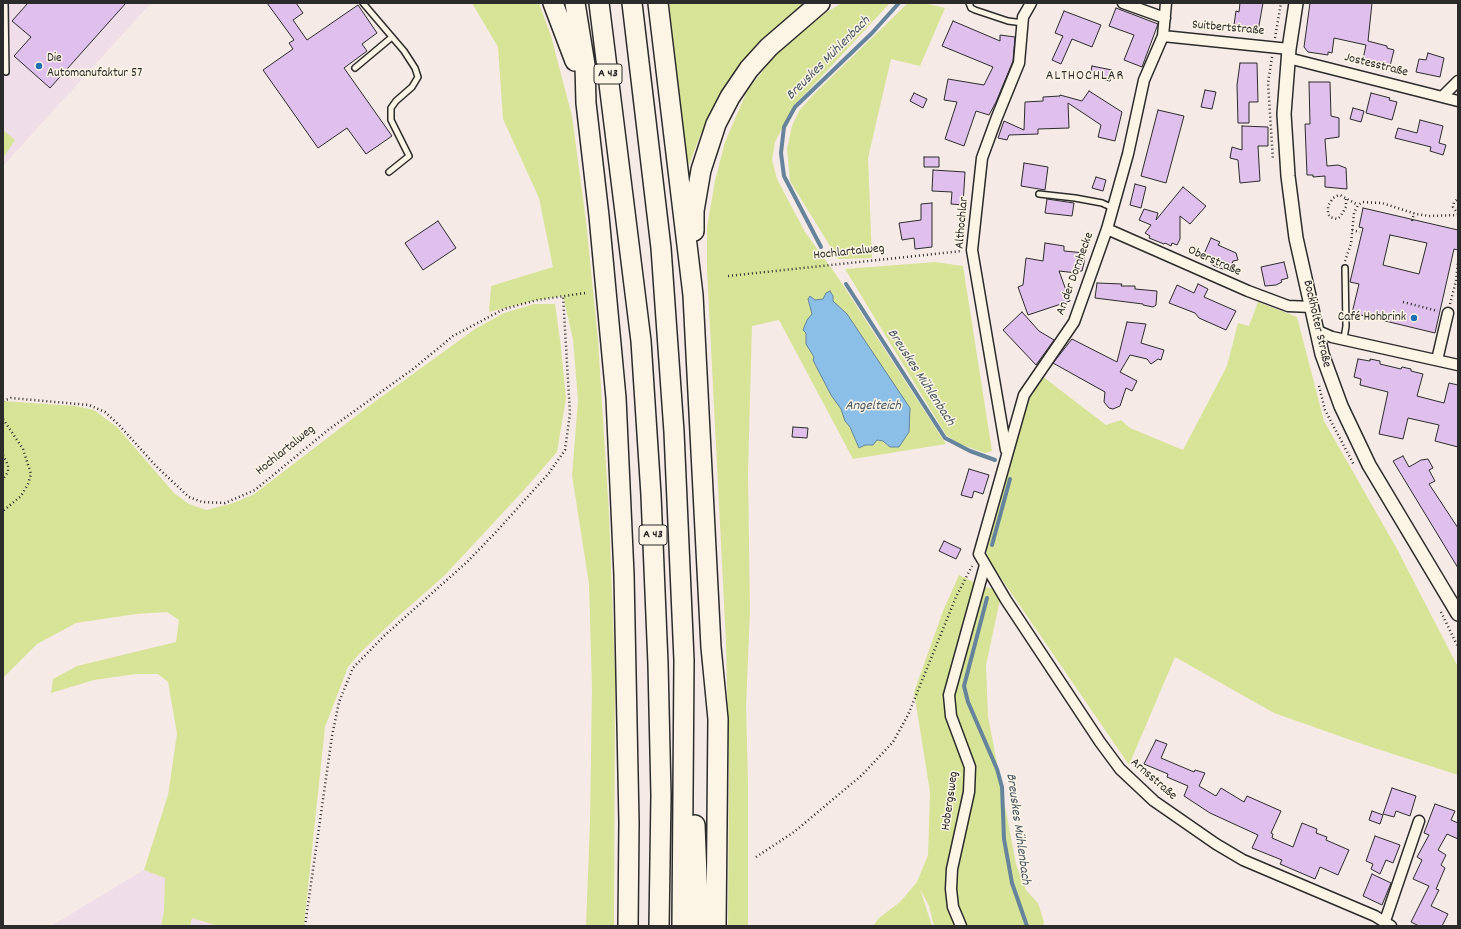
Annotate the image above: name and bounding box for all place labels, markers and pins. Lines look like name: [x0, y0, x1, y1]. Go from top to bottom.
place label: Die Automanufaktur 57: [47, 51, 142, 82]
marker: Die Automanufaktur 57: [34, 61, 44, 71]
place label: Café Hohbrink: [1338, 310, 1406, 326]
marker: Café Hohbrink: [1409, 313, 1419, 323]

